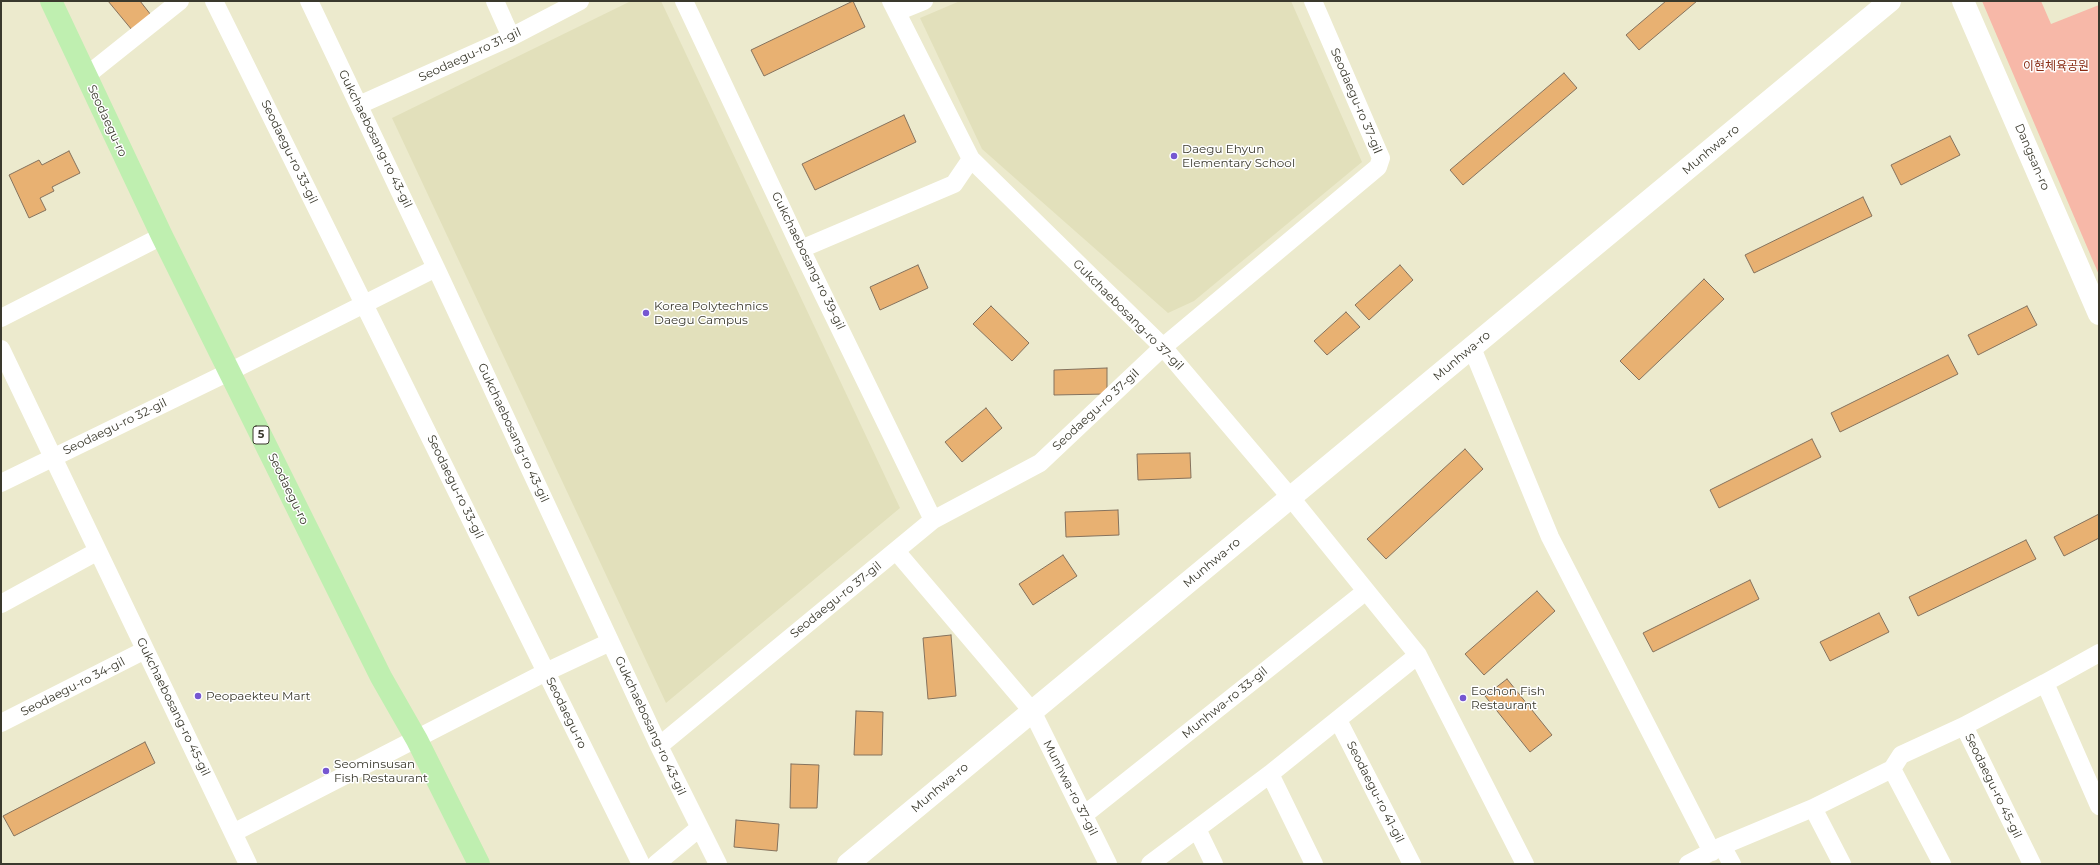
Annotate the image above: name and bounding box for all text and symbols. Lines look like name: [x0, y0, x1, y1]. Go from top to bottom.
street label: Seodaegu-ro 31-gil: [417, 25, 523, 85]
street label: Seodaegu-ro 37-gil: [1327, 46, 1385, 156]
park label: 이현체육공원: [2023, 59, 2089, 73]
street label: Gukchaebosang-ro 43-gil: [335, 67, 415, 211]
street label: Seodaegu-ro: [84, 83, 130, 159]
street label: Seodaegu-ro 33-gil: [258, 98, 320, 206]
street label: Dangsan-ro: [2011, 121, 2053, 193]
street label: Munhwa-ro: [1680, 122, 1742, 178]
place label: Daegu Ehyun Elementary School: [1182, 142, 1295, 170]
marker: Daegu Ehyun Elementary School: [1169, 151, 1179, 161]
street label: Gukchaebosang-ro 39-gil: [768, 190, 848, 332]
street label: Gukchaebosang-ro 37-gil: [1070, 257, 1186, 373]
place label: Korea Polytechnics Daegu Campus: [654, 299, 768, 327]
marker: Korea Polytechnics Daegu Campus: [641, 308, 651, 318]
street label: Munhwa-ro: [1431, 328, 1493, 384]
street label: Gukchaebosang-ro 43-gil: [474, 361, 552, 505]
street label: Seodaegu-ro 37-gil: [1050, 366, 1142, 454]
street label: Seodaegu-ro 32-gil: [61, 396, 169, 458]
road number: 5: [253, 426, 269, 444]
street label: Seodaegu-ro 33-gil: [424, 433, 486, 541]
street label: Seodaegu-ro: [265, 451, 311, 527]
street label: Munhwa-ro: [1181, 535, 1243, 591]
street label: Seodaegu-ro 37-gil: [787, 559, 885, 641]
street label: Gukchaebosang-ro 45-gil: [133, 635, 213, 779]
street label: Seodaegu-ro 34-gil: [18, 654, 128, 720]
street label: Gukchaebosang-ro 43-gil: [611, 654, 689, 798]
street label: Munhwa-ro 33-gil: [1179, 664, 1271, 742]
street label: Seodaegu-ro: [543, 675, 589, 751]
place label: Eochon Fish Restaurant: [1471, 684, 1545, 712]
place label: Peopaekteu Mart: [206, 689, 310, 703]
marker: Peopaekteu Mart: [193, 691, 203, 701]
marker: Eochon Fish Restaurant: [1458, 693, 1468, 703]
street label: Seodaegu-ro 45-gil: [1961, 731, 2025, 841]
street label: Munhwa-ro 37-gil: [1040, 738, 1100, 838]
street label: Seodaegu-ro 41-gil: [1343, 739, 1407, 845]
place label: Seominsusan Fish Restaurant: [334, 757, 428, 785]
street label: Munhwa-ro: [909, 760, 971, 816]
marker: Seominsusan Fish Restaurant: [321, 766, 331, 776]

